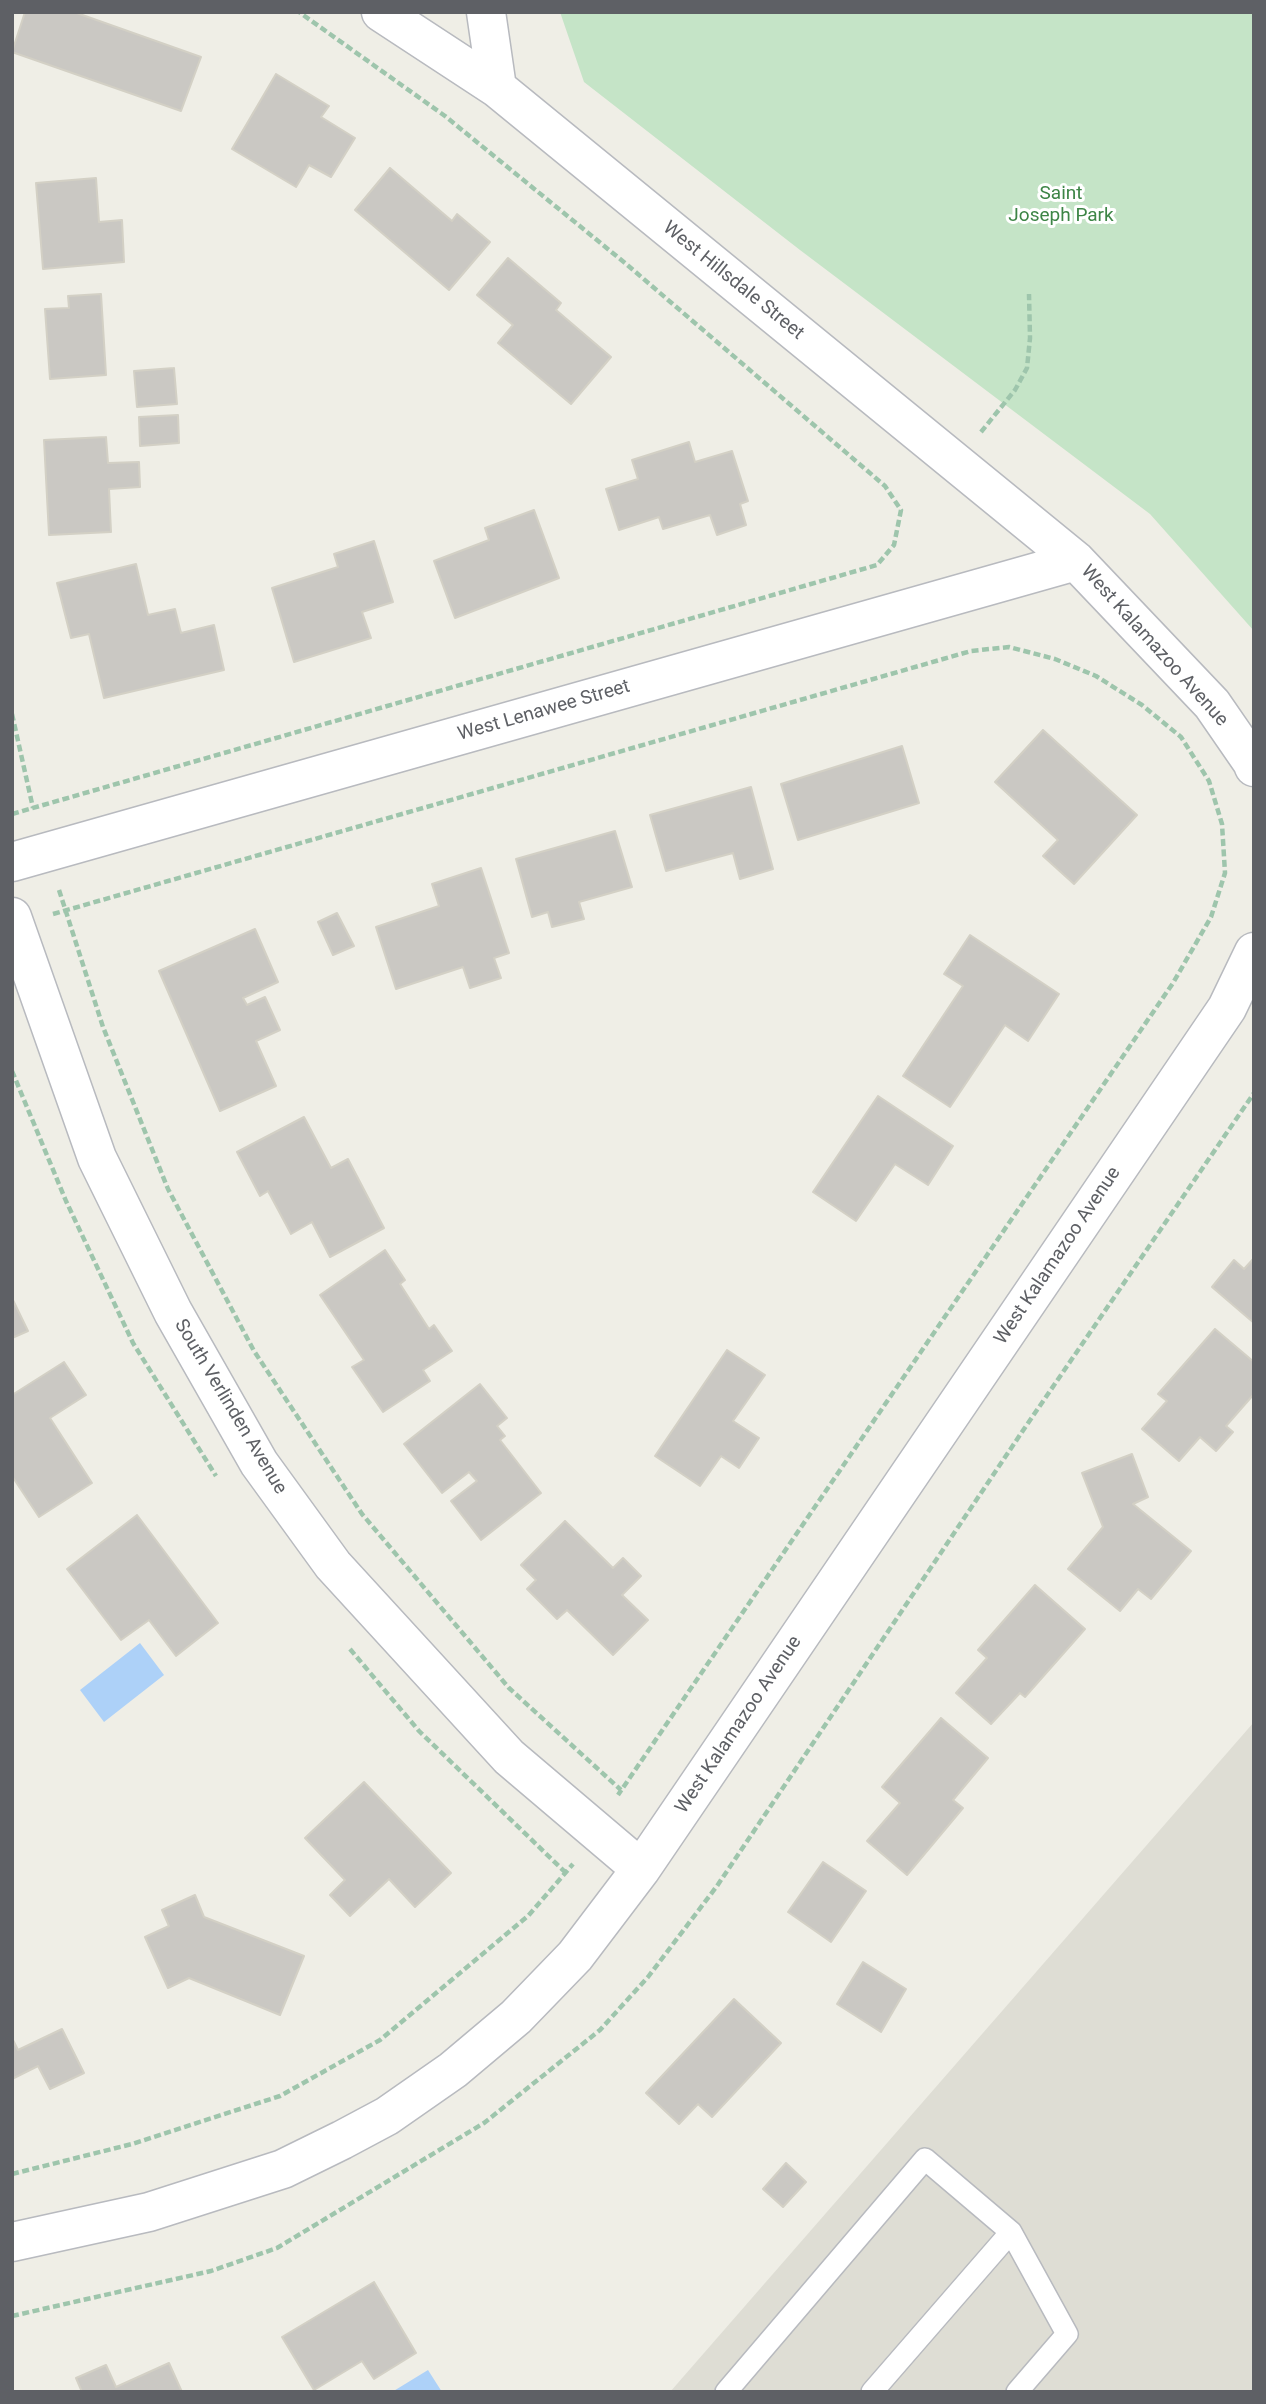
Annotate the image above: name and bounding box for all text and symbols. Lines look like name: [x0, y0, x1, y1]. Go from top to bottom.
park label: Saint Joseph Park: [1008, 183, 1114, 227]
street label: West Hillsdale Street: [658, 217, 808, 345]
street label: West Kalamazoo Avenue: [1075, 561, 1233, 731]
street label: West Lenawee Street: [455, 676, 633, 746]
street label: West Kalamazoo Avenue: [990, 1163, 1126, 1349]
street label: South Verlinden Avenue: [169, 1315, 291, 1499]
street label: West Kalamazoo Avenue: [671, 1632, 807, 1818]

